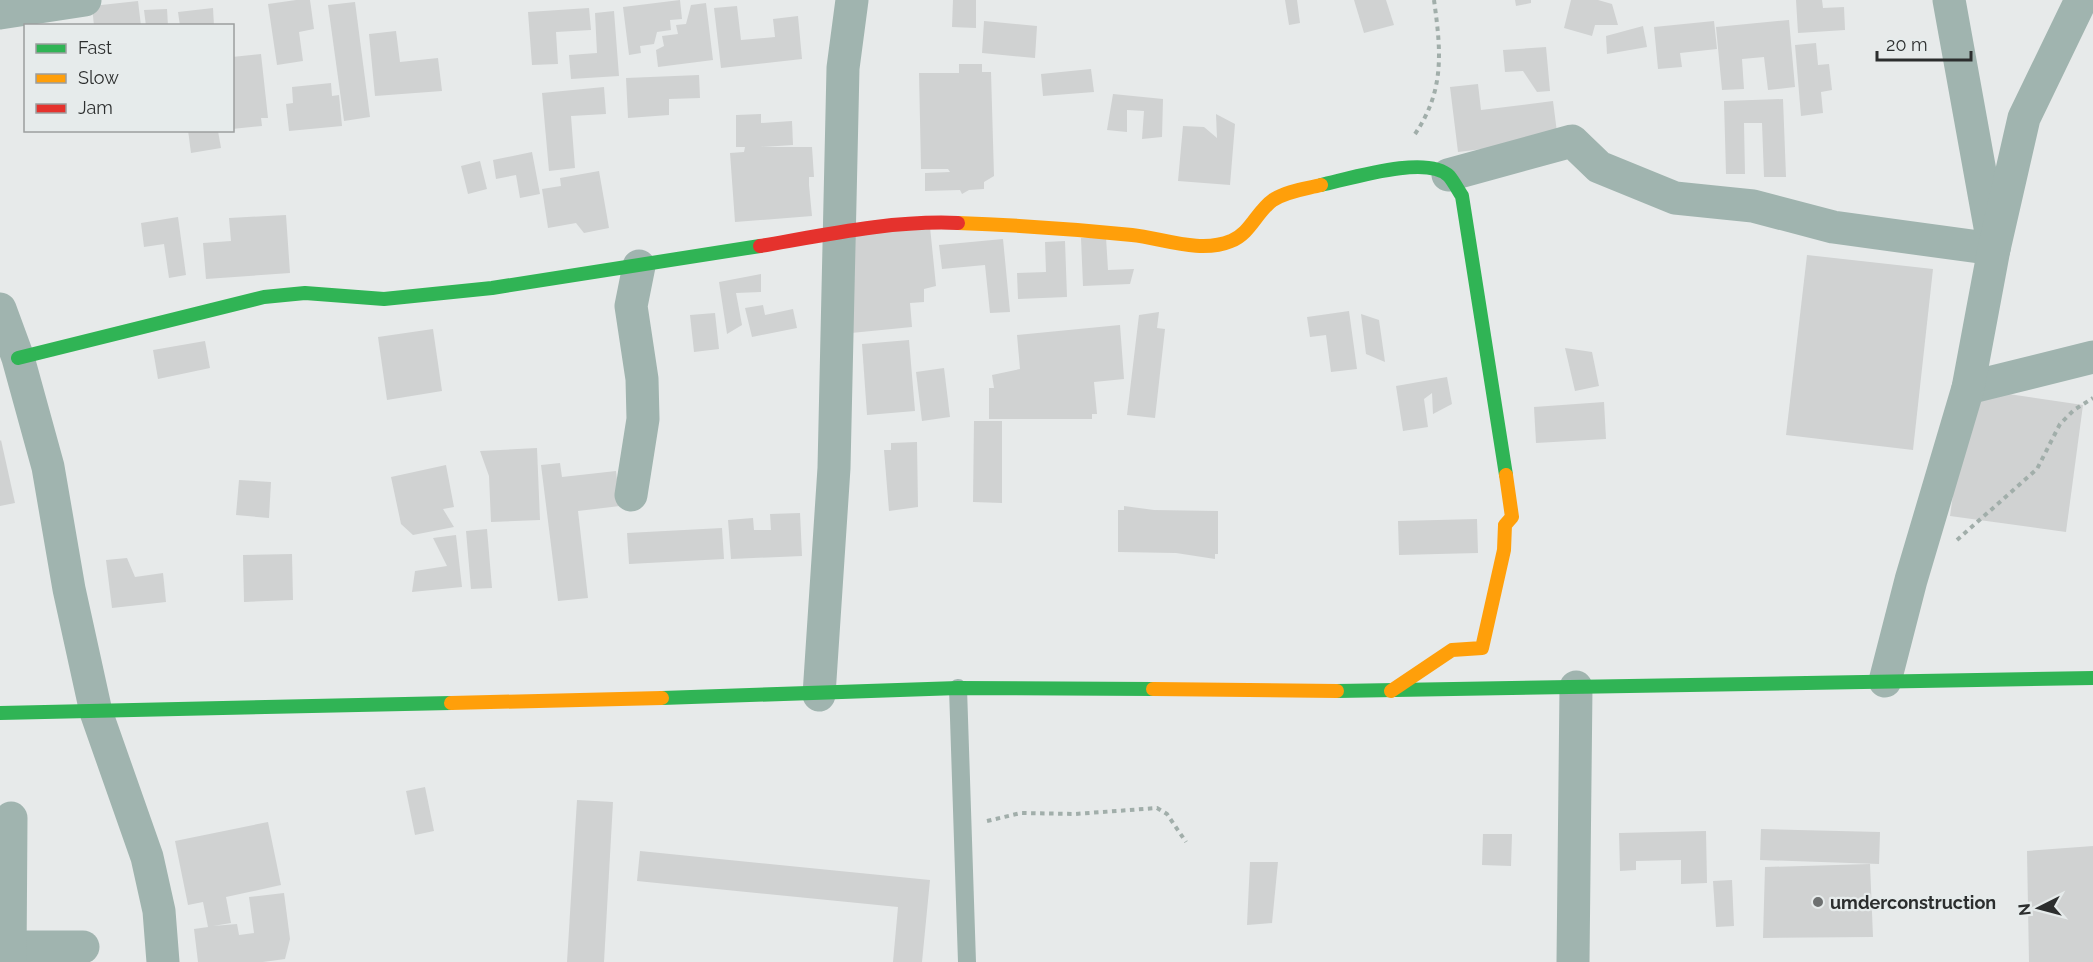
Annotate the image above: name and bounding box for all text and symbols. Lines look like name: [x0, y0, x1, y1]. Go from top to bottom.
legend: [24, 24, 234, 132]
scale bar: [1877, 24, 1972, 62]
text: 20 m: [1886, 34, 1928, 55]
text: Fast: [78, 37, 112, 58]
text: Slow: [78, 67, 119, 88]
text: Jam: [78, 97, 113, 118]
north arrow: [2009, 878, 2069, 938]
place label: umderconstruction: [1830, 892, 1996, 913]
marker: umderconstruction: [1811, 895, 1825, 909]
text: N: [2014, 902, 2035, 917]

